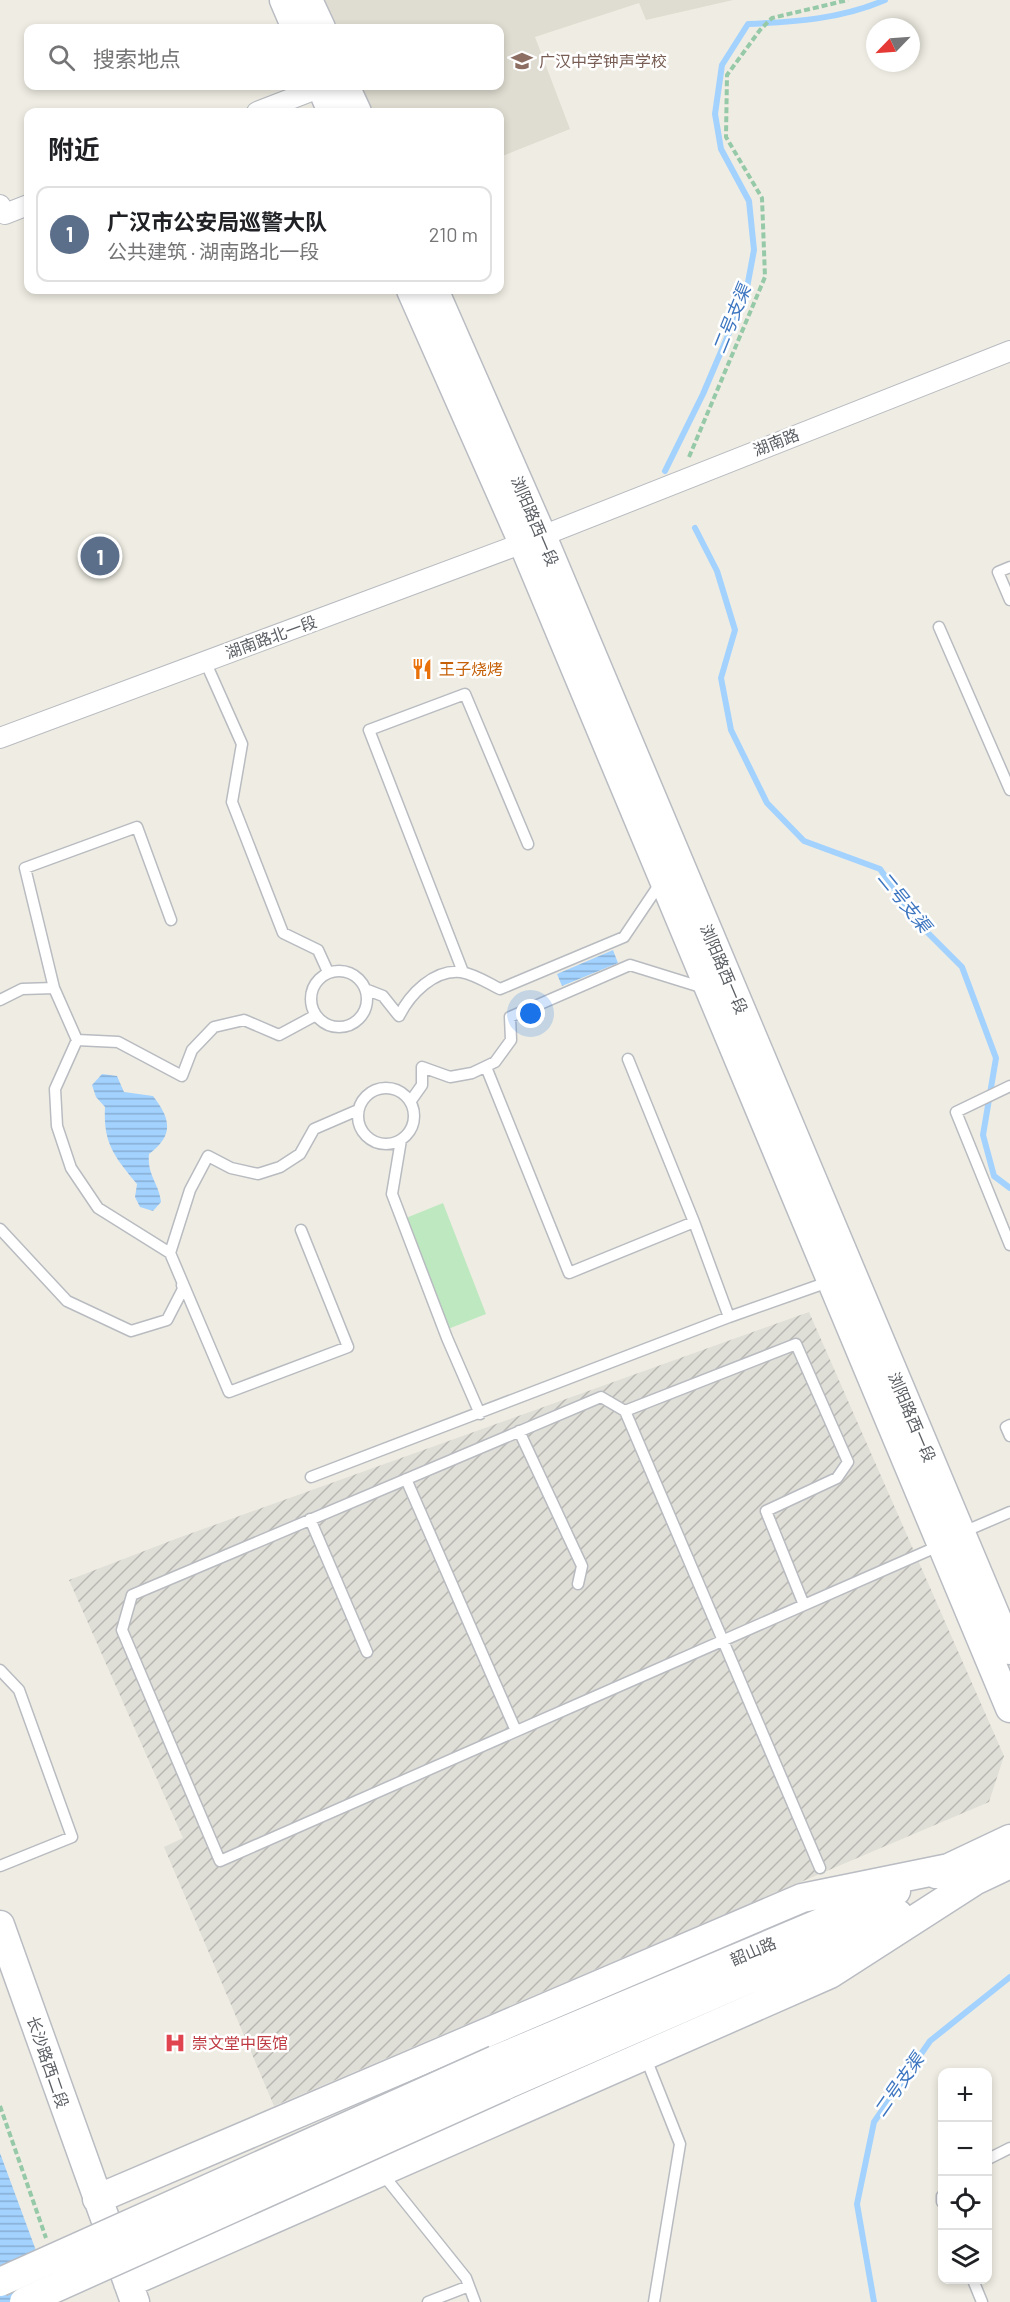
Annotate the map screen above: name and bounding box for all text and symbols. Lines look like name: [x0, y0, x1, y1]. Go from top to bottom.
north arrow: [866, 18, 920, 72]
search box: [24, 24, 504, 90]
icon: search: [45, 41, 78, 74]
text: 搜索地点: [93, 45, 181, 71]
school or university icon: 广汉中学钟声学校: [510, 49, 534, 73]
place label: 广汉中学钟声学校: [539, 51, 667, 70]
text: 附近: [48, 133, 100, 164]
text: 广汉市公安局巡警大队: [107, 208, 327, 234]
text: 1: [66, 222, 73, 246]
text: 210 m: [429, 222, 478, 246]
text: 公共建筑 · 湖南路北一段: [107, 239, 319, 263]
water label: 二号支渠: [707, 278, 756, 356]
street label: 湖南路: [750, 424, 802, 459]
street label: 浏阳路西一段: [508, 473, 563, 569]
pin: 1: [80, 534, 120, 578]
street label: 湖南路北一段: [222, 611, 319, 662]
restaurant icon: 王子烧烤: [410, 657, 434, 681]
place label: 王子烧烤: [439, 659, 503, 678]
water label: 二号支渠: [874, 866, 938, 939]
street label: 浏阳路西一段: [697, 921, 752, 1017]
your location: [516, 999, 545, 1028]
street label: 浏阳路西一段: [885, 1369, 940, 1465]
street label: 韶山路: [727, 1932, 779, 1969]
street label: 长沙路西二段: [24, 2013, 73, 2110]
hospital icon: 崇文堂中医馆: [163, 2031, 187, 2055]
place label: 崇文堂中医馆: [192, 2033, 288, 2052]
water label: 二号支渠: [869, 2046, 930, 2120]
map controls: [938, 2068, 992, 2284]
button: +: [938, 2068, 992, 2122]
button: −: [938, 2122, 992, 2176]
button: locate: [938, 2176, 992, 2230]
button: layers: [938, 2230, 992, 2284]

